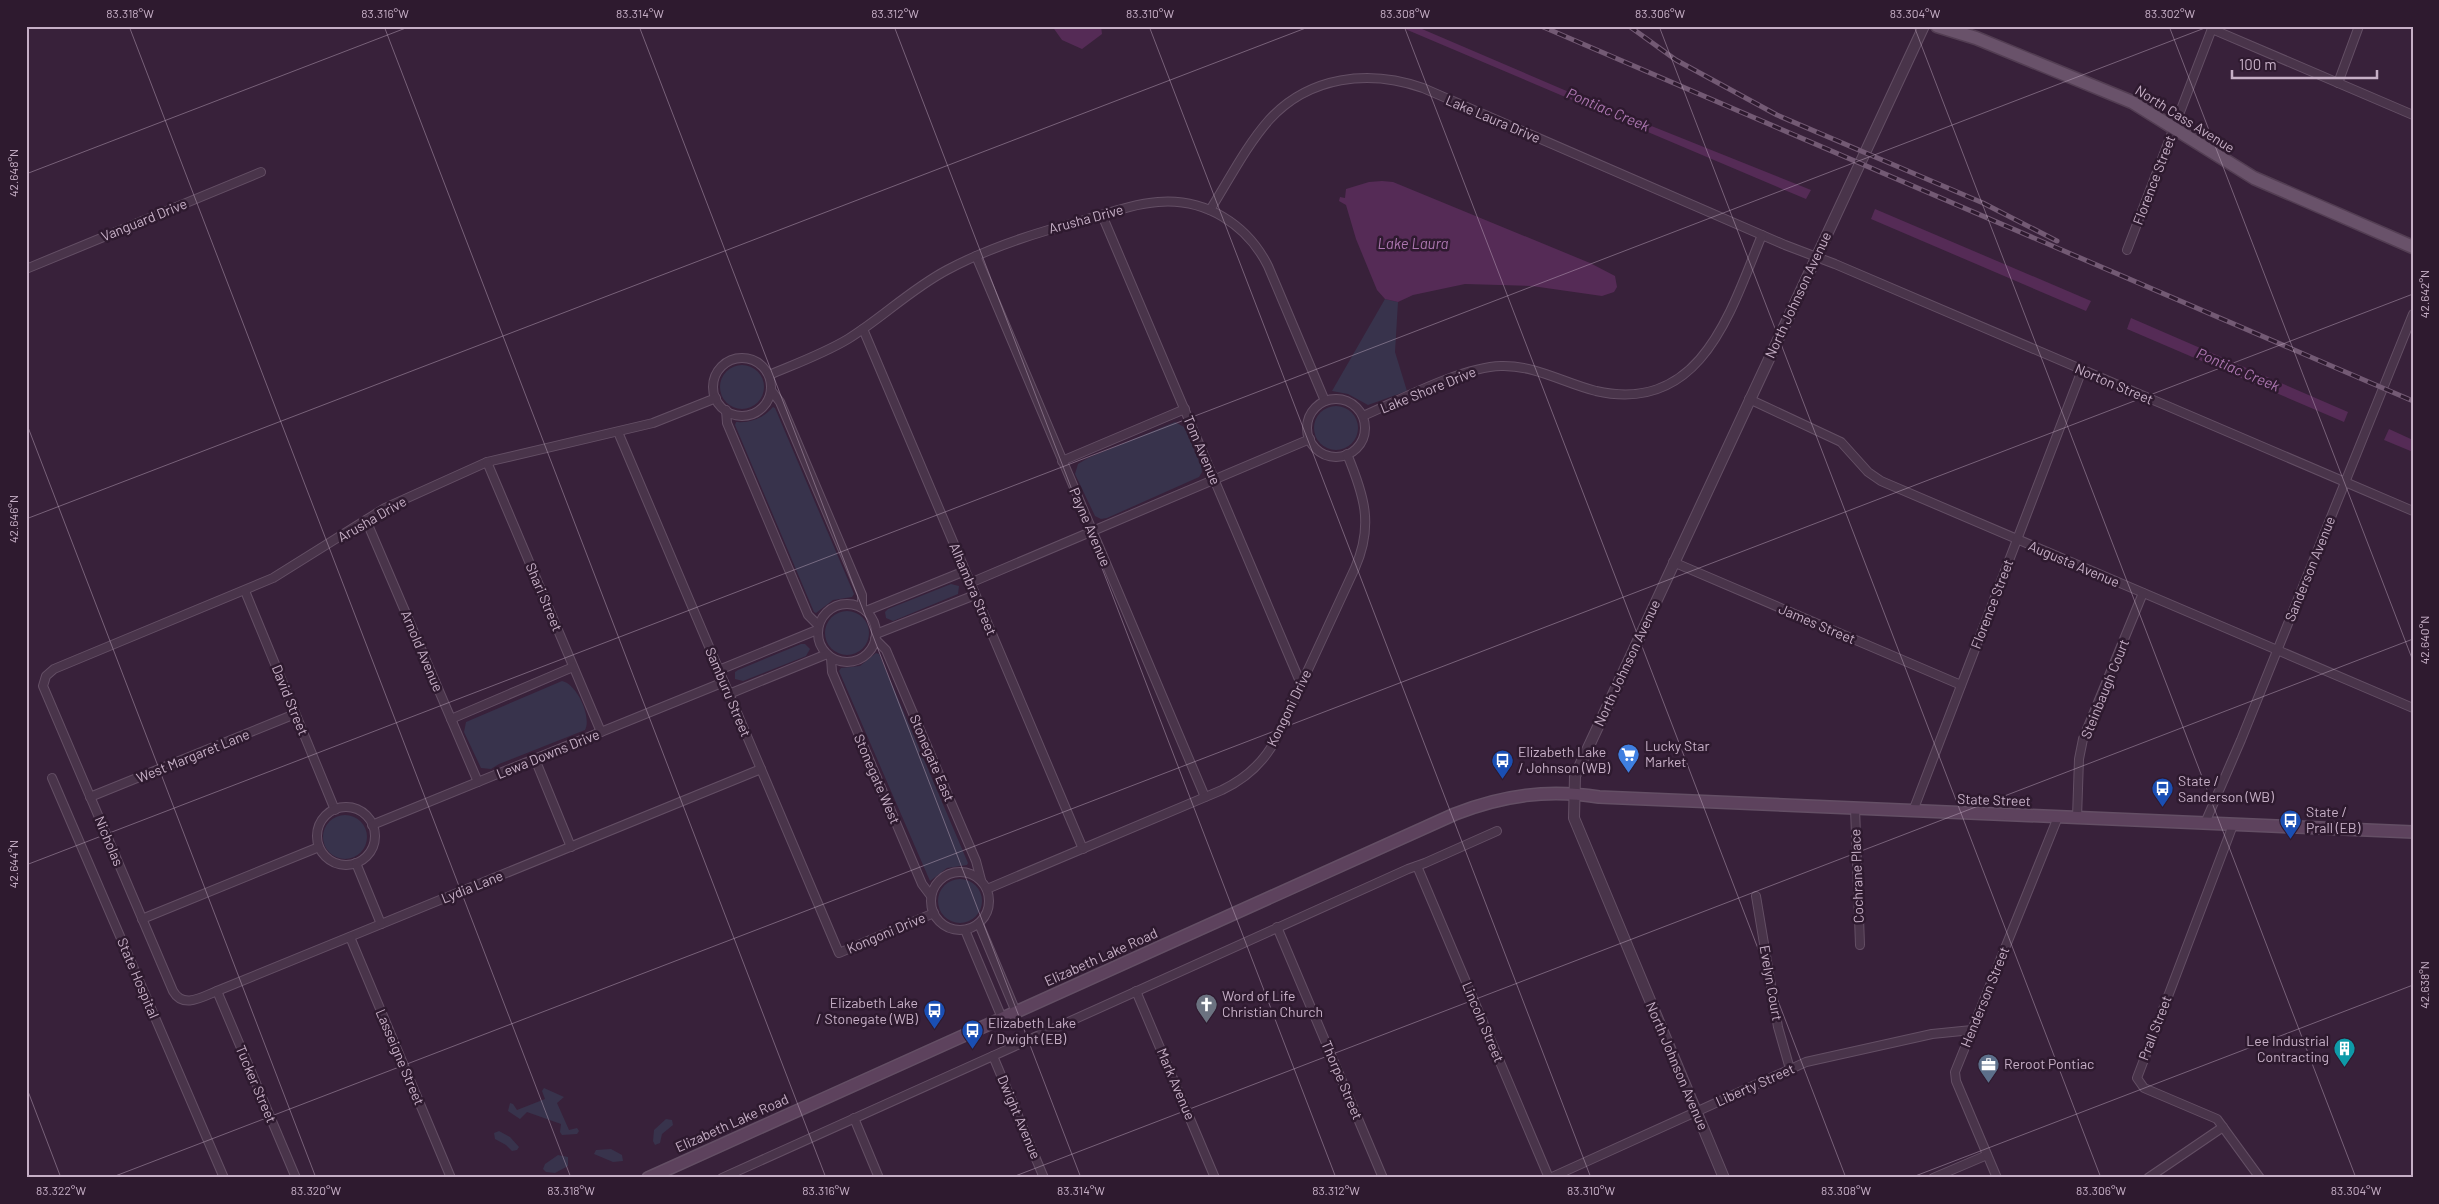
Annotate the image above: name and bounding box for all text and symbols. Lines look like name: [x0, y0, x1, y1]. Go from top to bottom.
text: 83.318°W: [106, 6, 154, 20]
text: 83.316°W: [361, 6, 409, 20]
text: 83.314°W: [616, 6, 664, 20]
text: 83.312°W: [871, 6, 919, 20]
text: 83.310°W: [1126, 6, 1174, 20]
text: 83.308°W: [1380, 6, 1431, 20]
text: 83.306°W: [1635, 6, 1685, 20]
text: 83.304°W: [1890, 6, 1941, 20]
text: 83.302°W: [2145, 6, 2196, 20]
scale bar: [2232, 48, 2376, 80]
text: 100 m: [2239, 55, 2277, 73]
street label: North Cass Avenue: [2132, 81, 2238, 156]
water label: Pontiac Creek: [1564, 84, 1653, 135]
street label: Lake Laura Drive: [1443, 91, 1543, 146]
street label: Florence Street: [2129, 133, 2178, 227]
text: 42.648°N: [6, 149, 20, 197]
street label: Vanguard Drive: [98, 195, 189, 244]
street label: Arusha Drive: [1047, 200, 1125, 237]
street label: North Johnson Avenue: [1761, 229, 1834, 361]
water label: Lake Laura: [1378, 234, 1449, 252]
text: 42.642°N: [2417, 270, 2431, 318]
water label: Pontiac Creek: [2194, 344, 2283, 395]
street label: Norton Street: [2072, 359, 2156, 408]
street label: Lake Shore Drive: [1377, 363, 1478, 416]
street label: Tom Avenue: [1180, 413, 1225, 487]
street label: Payne Avenue: [1066, 485, 1115, 569]
street label: Arusha Drive: [334, 492, 409, 545]
text: 42.646°N: [6, 495, 20, 543]
street label: Sanderson Avenue: [2281, 514, 2338, 624]
street label: Augusta Avenue: [2026, 537, 2122, 590]
street label: Alhambra Street: [946, 540, 1001, 638]
street label: Florence Street: [1967, 557, 2016, 651]
street label: Shari Street: [522, 560, 566, 634]
street label: North Johnson Avenue: [1590, 597, 1663, 729]
street label: James Street: [1776, 600, 1858, 647]
street label: Arnold Avenue: [398, 608, 447, 694]
text: 42.640°N: [2417, 616, 2431, 664]
street label: Steinbaugh Court: [2077, 637, 2132, 741]
street label: Samburu Street: [702, 644, 755, 739]
street label: David Street: [269, 662, 312, 738]
street label: Kongoni Drive: [1263, 666, 1315, 749]
street label: Stonegate East: [907, 712, 958, 804]
street label: West Margaret Lane: [134, 725, 252, 786]
street label: Lewa Downs Drive: [494, 725, 602, 782]
street label: Stonegate West: [851, 731, 904, 826]
place label: Lucky Star Market: [1645, 737, 1710, 770]
supermarket icon: Lucky Star Market: [1617, 742, 1641, 773]
place label: Elizabeth Lake / Johnson (WB): [1518, 743, 1610, 776]
bus stop icon: Elizabeth Lake / Johnson (WB): [1490, 748, 1514, 779]
place label: State / Sanderson (WB): [2178, 772, 2274, 805]
bus stop icon: State / Sanderson (WB): [2150, 777, 2174, 808]
street label: State Street: [1957, 790, 2031, 809]
place label: State / Prall (EB): [2306, 803, 2361, 836]
bus stop icon: State / Prall (EB): [2278, 808, 2302, 839]
street label: Nicholas: [91, 813, 128, 869]
street label: Cochrane Place: [1846, 829, 1867, 923]
text: 42.644°N: [6, 840, 20, 888]
street label: Lydia Lane: [438, 866, 505, 907]
street label: Kongoni Drive: [844, 908, 928, 957]
street label: Elizabeth Lake Road: [1042, 924, 1160, 989]
street label: State Hospital: [114, 935, 163, 1021]
street label: Evelyn Court: [1756, 944, 1786, 1022]
street label: Henderson Street: [1957, 944, 2012, 1050]
text: 42.638°N: [2417, 961, 2431, 1009]
street label: Lincoln Street: [1459, 979, 1508, 1065]
place label: Word of Life Christian Church: [1222, 987, 1323, 1020]
church icon: Word of Life Christian Church: [1194, 992, 1218, 1023]
street label: Prall Street: [2134, 993, 2175, 1063]
place label: Elizabeth Lake / Stonegate (WB): [816, 994, 918, 1027]
bus stop icon: Elizabeth Lake / Stonegate (WB): [922, 999, 946, 1030]
street label: North Johnson Avenue: [1643, 999, 1712, 1133]
street label: Lasseigne Street: [373, 1006, 428, 1107]
place label: Elizabeth Lake / Dwight (EB): [988, 1014, 1076, 1047]
bus stop icon: Elizabeth Lake / Dwight (EB): [960, 1019, 984, 1050]
place label: Lee Industrial Contracting: [2246, 1032, 2329, 1065]
building icon: Lee Industrial Contracting: [2333, 1037, 2357, 1068]
street label: Thorpe Street: [1318, 1038, 1367, 1122]
street label: Tucker Street: [233, 1043, 280, 1125]
street label: Mark Avenue: [1154, 1045, 1199, 1122]
office icon: Reroot Pontiac: [1976, 1052, 2000, 1083]
place label: Reroot Pontiac: [2004, 1055, 2094, 1072]
street label: Liberty Street: [1713, 1060, 1797, 1109]
street label: Dwight Avenue: [994, 1072, 1045, 1161]
street label: Elizabeth Lake Road: [673, 1090, 791, 1155]
text: 83.322°W: [36, 1183, 86, 1197]
text: 83.320°W: [291, 1183, 342, 1197]
text: 83.318°W: [547, 1183, 595, 1197]
text: 83.316°W: [802, 1183, 850, 1197]
text: 83.314°W: [1057, 1183, 1105, 1197]
text: 83.312°W: [1312, 1183, 1360, 1197]
text: 83.310°W: [1567, 1183, 1615, 1197]
text: 83.308°W: [1821, 1183, 1872, 1197]
text: 83.306°W: [2076, 1183, 2126, 1197]
text: 83.304°W: [2331, 1183, 2382, 1197]

